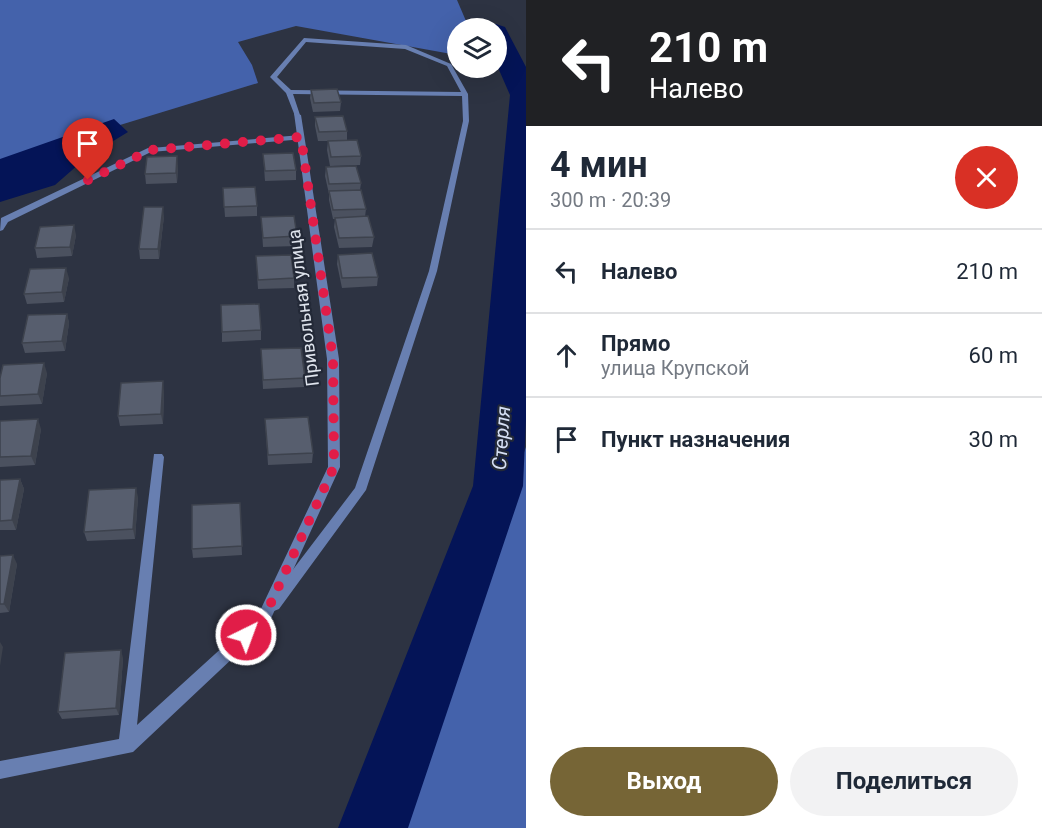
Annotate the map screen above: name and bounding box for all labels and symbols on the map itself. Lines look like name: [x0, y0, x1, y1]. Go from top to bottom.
pin: [62, 118, 113, 180]
street label: Привольная улица: [283, 228, 323, 388]
water label: Стерля: [487, 405, 515, 471]
position arrow: [214, 603, 278, 667]

